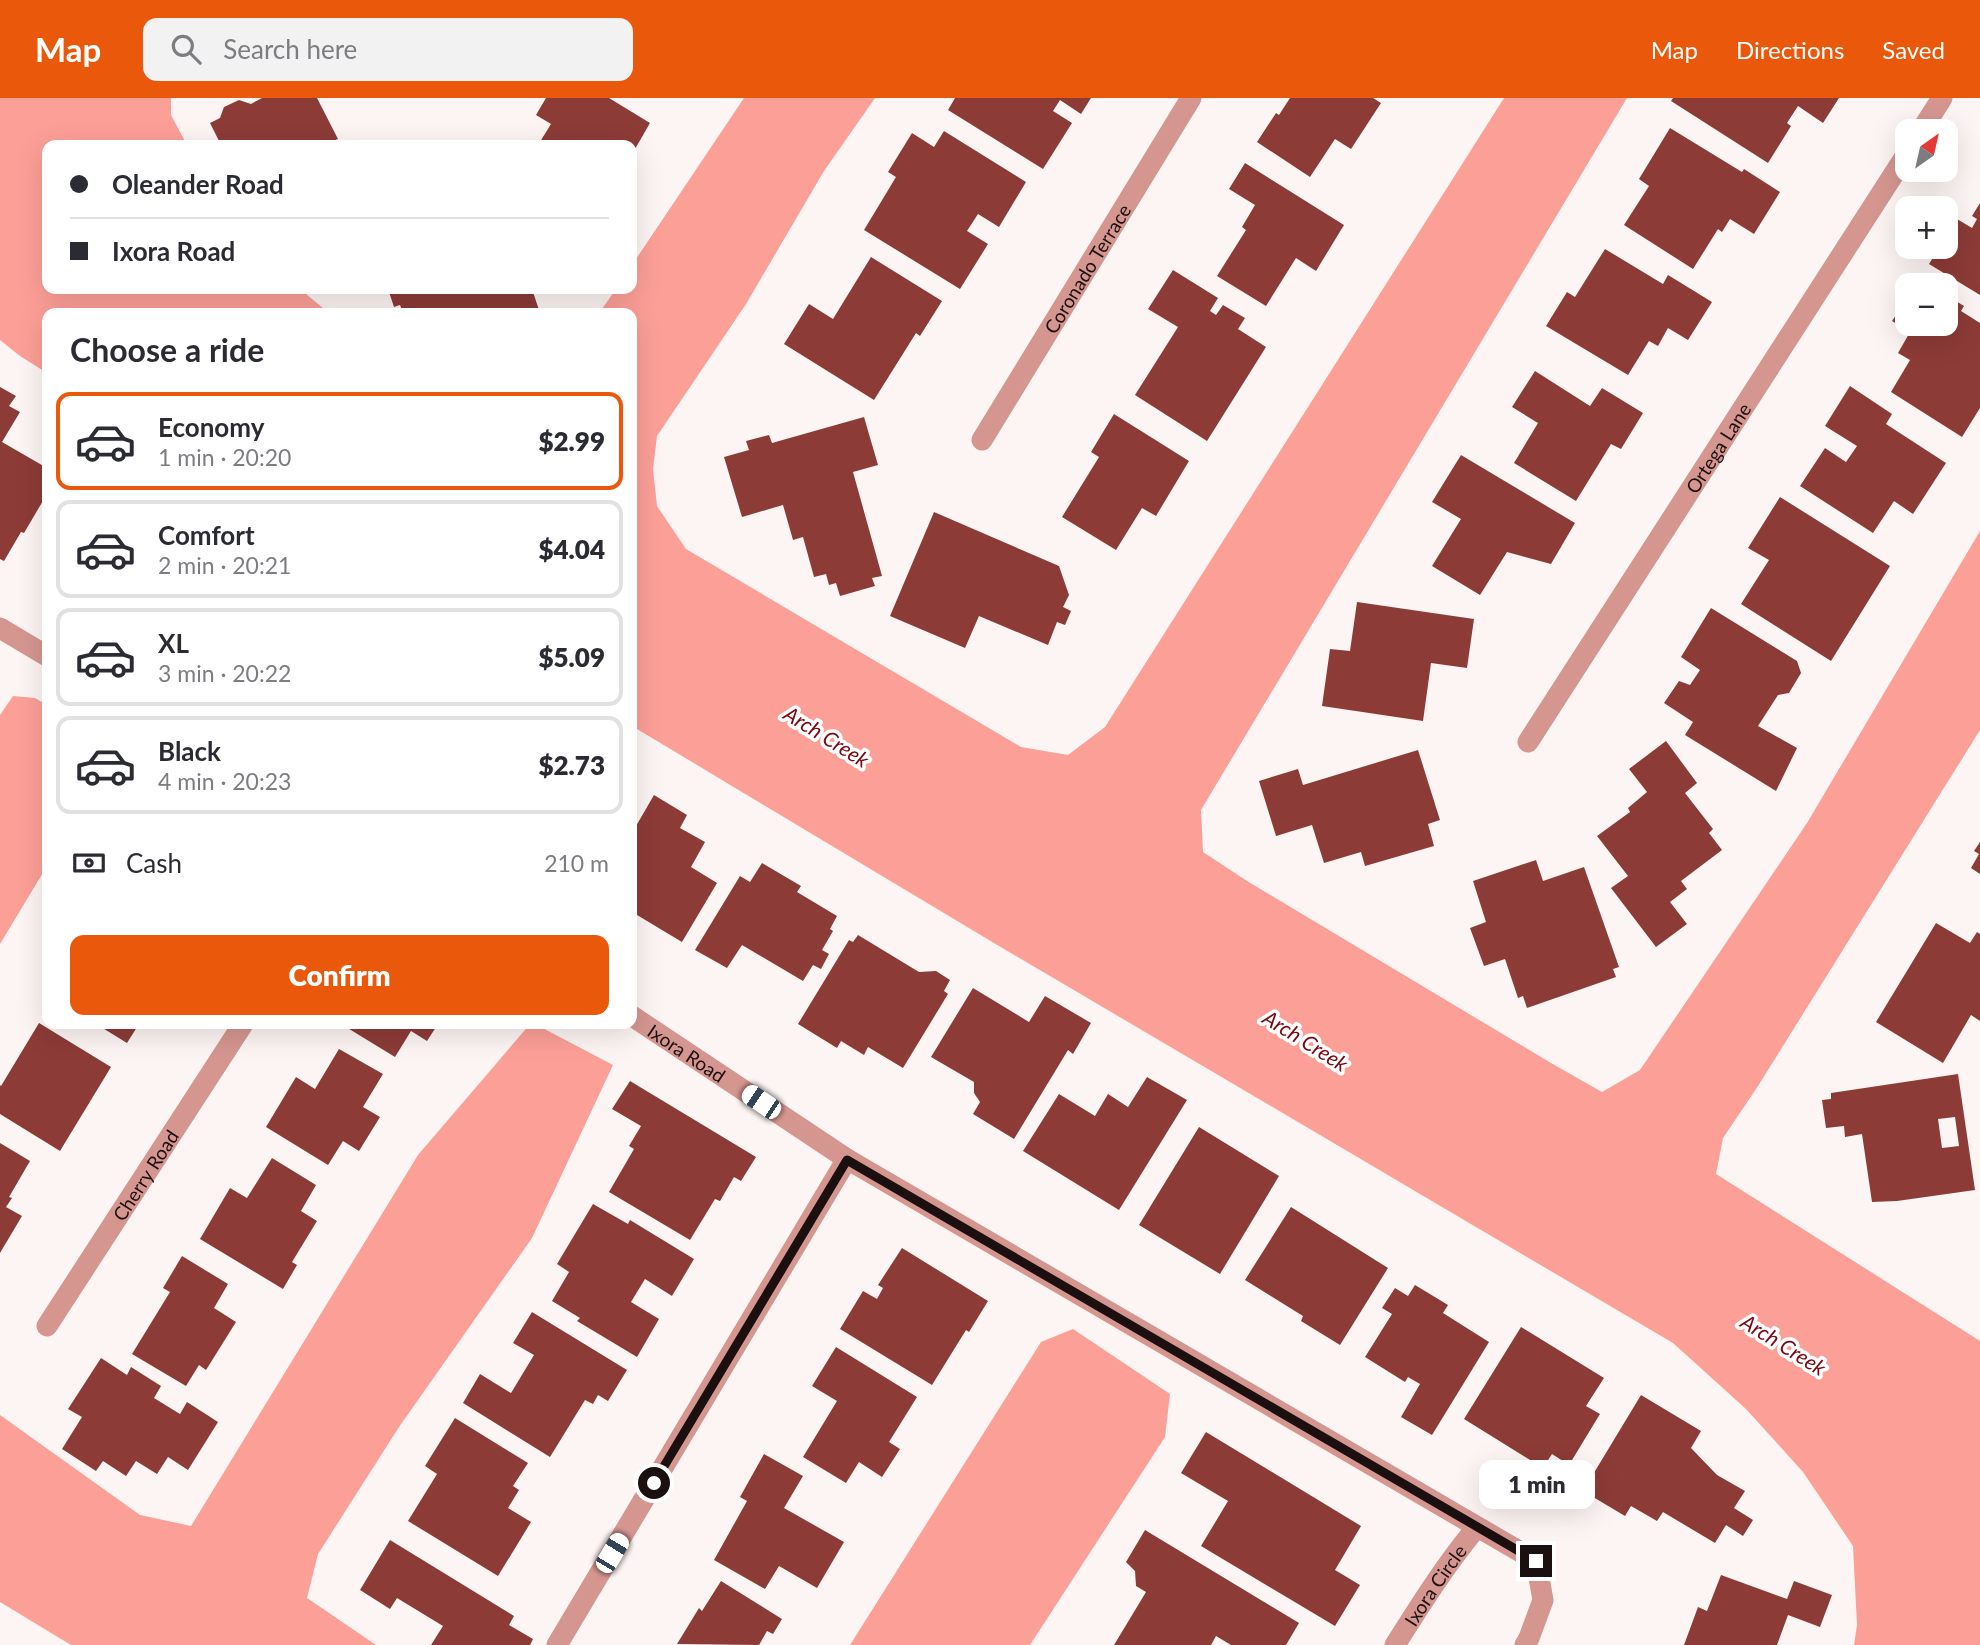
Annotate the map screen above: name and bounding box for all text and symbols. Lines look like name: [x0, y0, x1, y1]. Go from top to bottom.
search box: [143, 18, 633, 81]
text: Map: [35, 29, 101, 69]
icon: search: [167, 30, 205, 68]
text: Search here: [223, 33, 357, 65]
text: Map: [1651, 35, 1698, 64]
text: Directions: [1736, 35, 1844, 64]
text: Saved: [1882, 35, 1945, 64]
north arrow: [1895, 119, 1958, 182]
map controls: [1895, 119, 1958, 336]
text: Oleander Road: [112, 168, 284, 200]
button: +: [1895, 196, 1958, 259]
street label: Coronado Terrace: [1039, 200, 1135, 337]
text: Ixora Road: [112, 235, 235, 267]
button: −: [1895, 273, 1958, 336]
text: Choose a ride: [70, 330, 264, 369]
street label: Ortega Lane: [1680, 398, 1755, 497]
icon: car: [74, 410, 137, 473]
text: Economy: [158, 411, 264, 443]
text: $2.99: [538, 425, 605, 457]
text: 1 min · 20:20: [158, 443, 291, 471]
icon: car: [74, 518, 137, 581]
text: Comfort: [158, 519, 255, 551]
text: $4.04: [538, 533, 605, 565]
text: 2 min · 20:21: [158, 551, 291, 579]
icon: car: [74, 626, 137, 689]
text: XL: [158, 627, 189, 659]
text: $5.09: [538, 641, 605, 673]
text: 3 min · 20:22: [158, 659, 291, 687]
water label: Arch Creek: [779, 700, 875, 772]
icon: car: [74, 734, 137, 797]
text: Black: [158, 735, 221, 767]
text: $2.73: [538, 749, 605, 781]
text: 4 min · 20:23: [158, 767, 291, 795]
icon: cash: [70, 844, 108, 882]
text: Cash: [126, 847, 182, 879]
text: 210 m: [544, 849, 609, 877]
button: Confirm: [70, 935, 609, 1015]
water label: Arch Creek: [1258, 1004, 1354, 1076]
street label: Ixora Road: [644, 1019, 730, 1087]
car: [738, 1082, 785, 1122]
street label: Cherry Road: [107, 1125, 183, 1225]
water label: Arch Creek: [1736, 1308, 1832, 1380]
callout: 1 min: [1478, 1460, 1594, 1508]
route start: [638, 1467, 670, 1499]
text: 1 min: [1508, 1470, 1566, 1498]
car: [593, 1530, 632, 1576]
street label: Ixora Circle: [1399, 1540, 1471, 1630]
route end: [1520, 1545, 1552, 1577]

